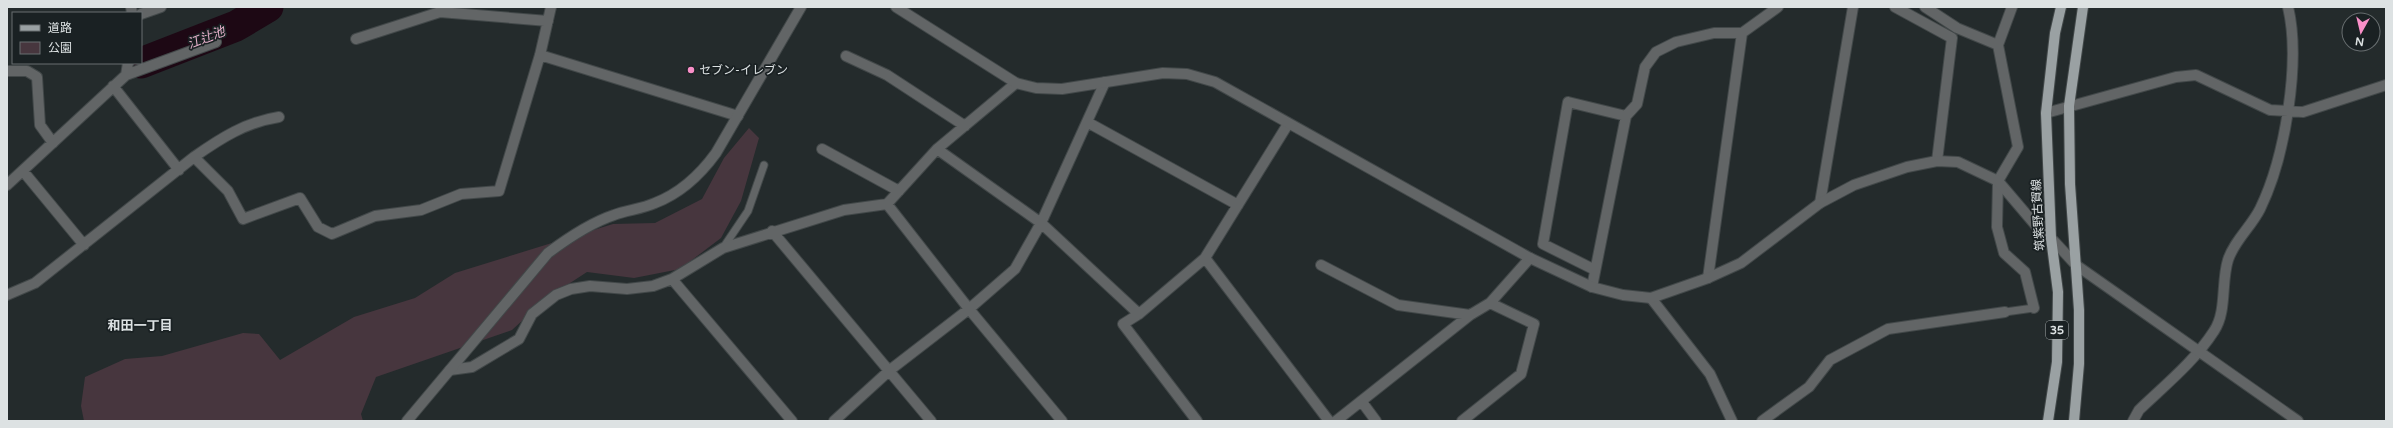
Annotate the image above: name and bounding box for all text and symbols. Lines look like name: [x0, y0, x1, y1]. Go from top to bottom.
legend: [12, 12, 142, 64]
north arrow: [2341, 12, 2381, 52]
text: 道路: [48, 21, 72, 35]
water label: 江辻池: [185, 23, 229, 52]
text: N: [2354, 34, 2365, 48]
text: 公園: [48, 41, 72, 55]
place label: セブン-イレブン: [699, 63, 788, 77]
marker: セブン-イレブン: [686, 65, 696, 75]
street label: 筑紫野古賀線: [2029, 179, 2047, 251]
district label: 和田一丁目: [107, 318, 173, 334]
road number: 35: [2046, 321, 2068, 339]

